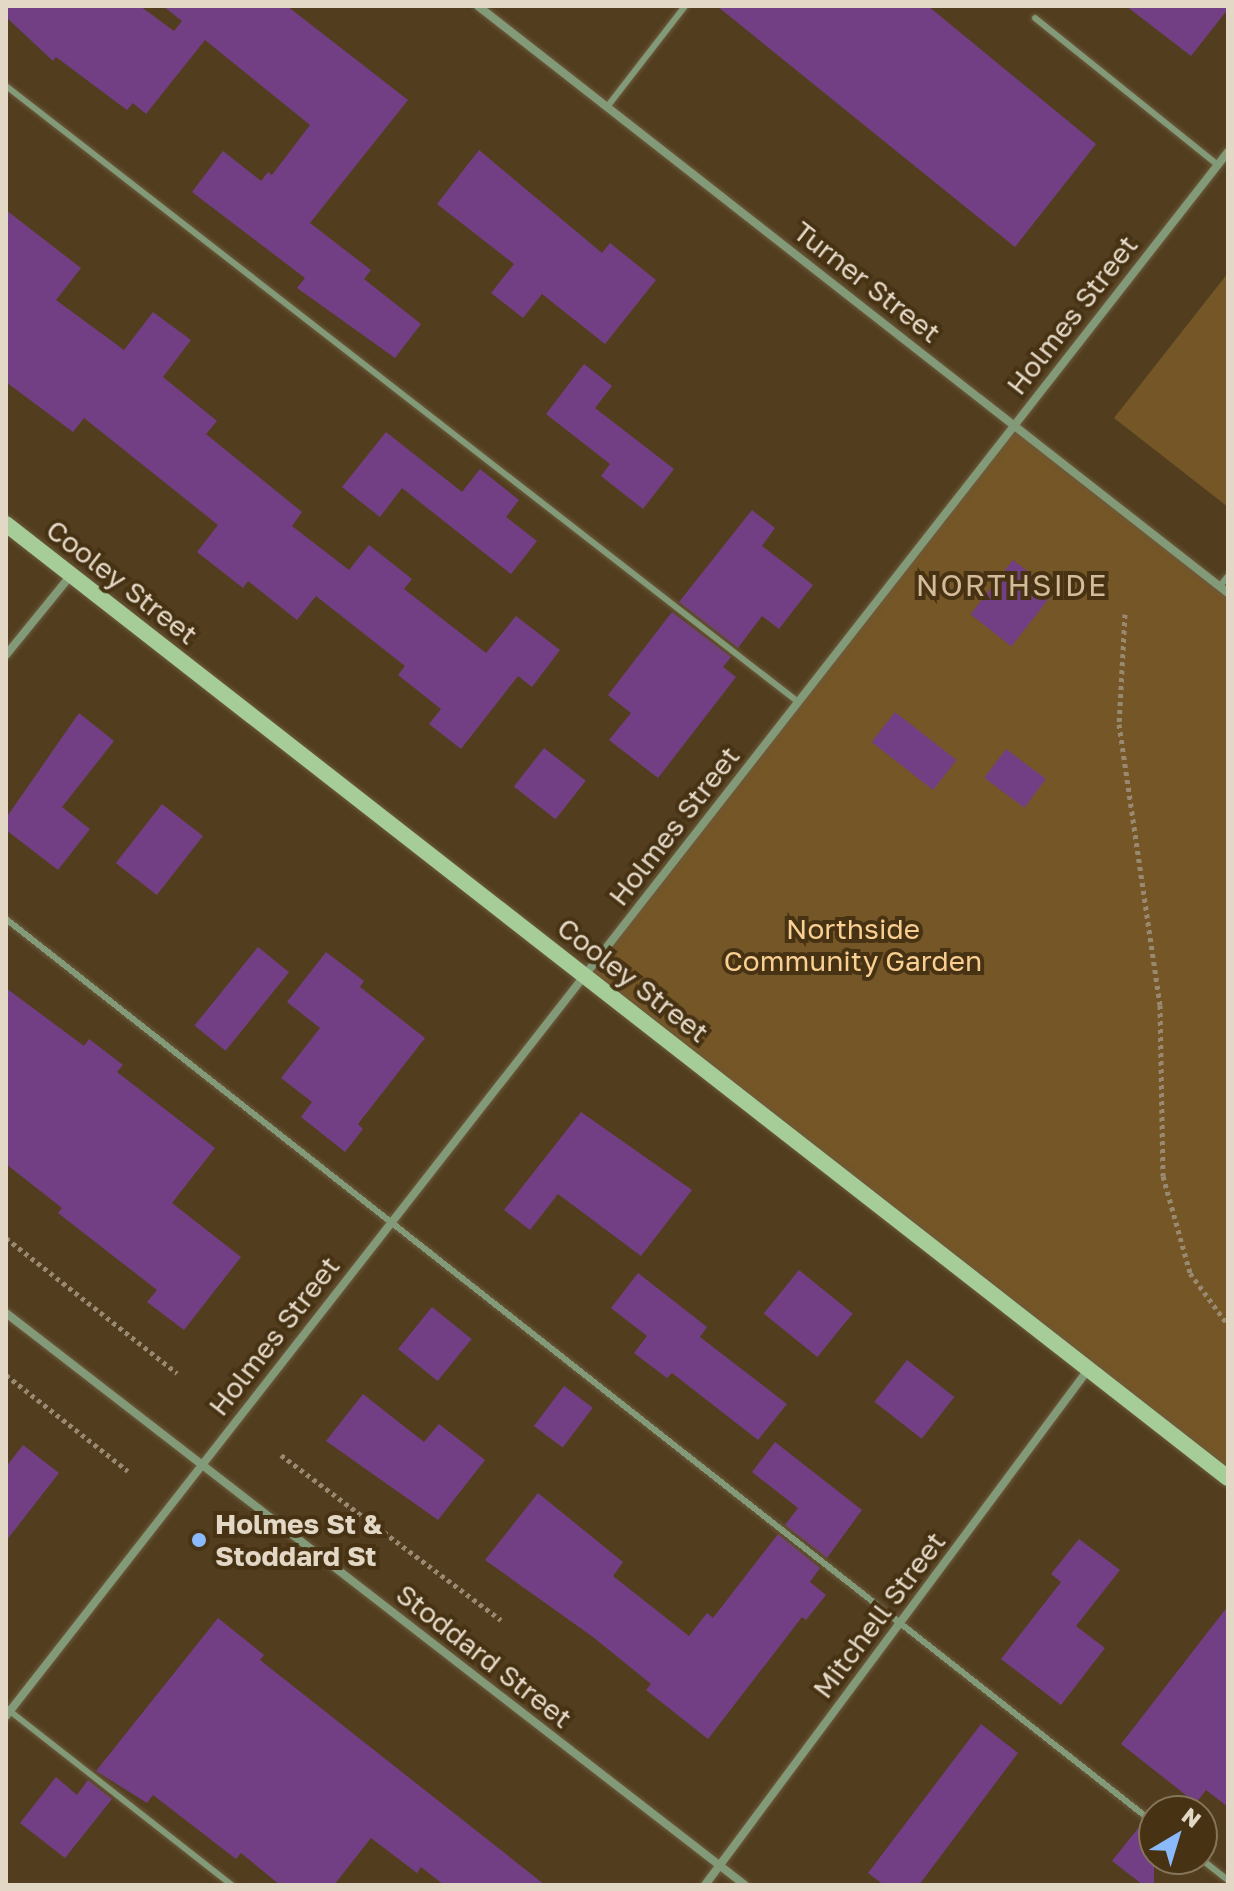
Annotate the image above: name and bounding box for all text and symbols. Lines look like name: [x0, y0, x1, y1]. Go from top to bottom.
street label: Turner Street: [787, 214, 947, 350]
street label: Holmes Street: [999, 229, 1145, 401]
street label: Cooley Street: [40, 513, 204, 651]
district label: NORTHSIDE: [916, 567, 1108, 603]
street label: Holmes Street: [601, 740, 747, 912]
street label: Cooley Street: [551, 911, 715, 1049]
park label: Northside Community Garden: [724, 912, 982, 978]
street label: Holmes Street: [201, 1250, 347, 1422]
place label: Holmes St & Stoddard St: [215, 1507, 383, 1573]
street label: Mitchell Street: [806, 1525, 952, 1705]
marker: Holmes St & Stoddard St: [190, 1531, 208, 1549]
street label: Stoddard Street: [390, 1577, 578, 1735]
north arrow: [1138, 1795, 1218, 1875]
text: N: [1177, 1801, 1207, 1833]

